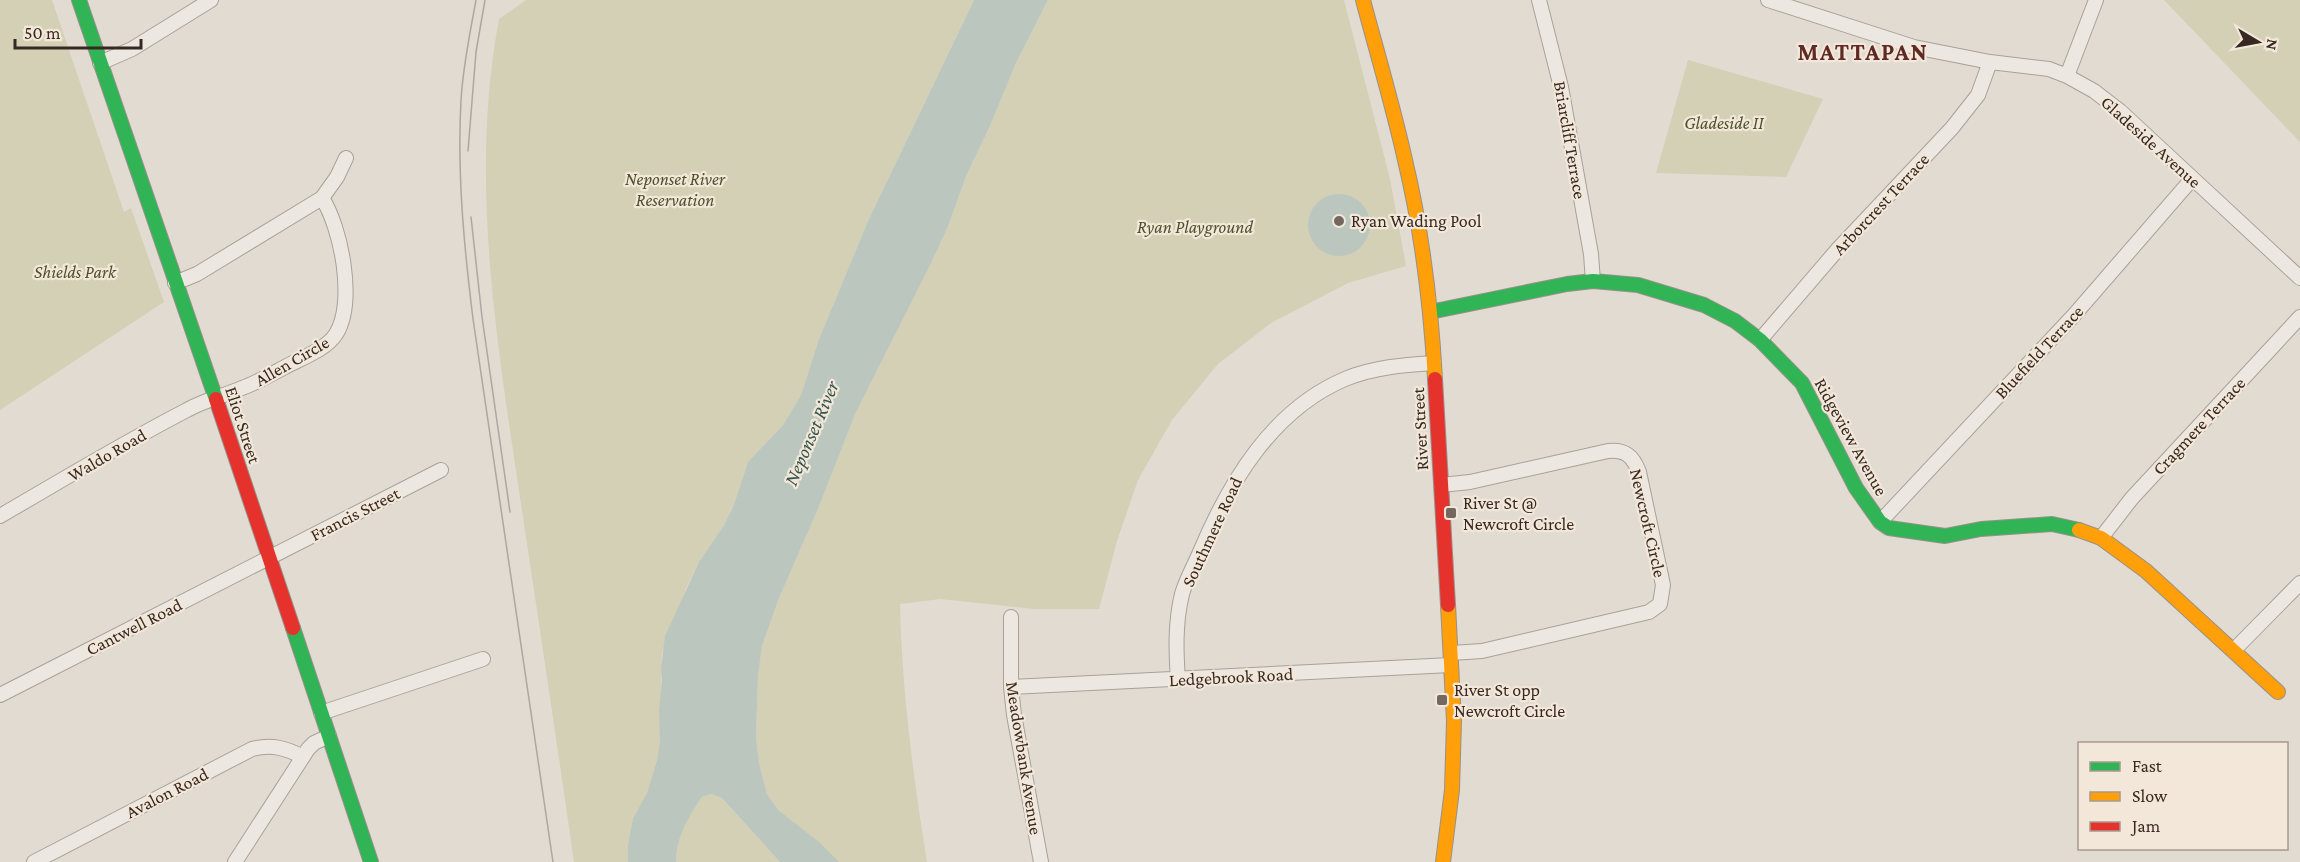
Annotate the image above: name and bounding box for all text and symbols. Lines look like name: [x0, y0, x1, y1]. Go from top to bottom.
scale bar: [15, 12, 141, 50]
north arrow: [2228, 12, 2288, 72]
text: 50 m: [24, 23, 61, 43]
district label: MATTAPAN: [1798, 38, 1928, 65]
text: N: [2263, 38, 2282, 51]
street label: Briarcliff Terrace: [1550, 80, 1590, 201]
street label: Gladeside Avenue: [2097, 92, 2205, 192]
park label: Gladeside II: [1684, 113, 1764, 133]
street label: Arborcrest Terrace: [1829, 149, 1933, 259]
park label: Neponset River Reservation: [625, 169, 726, 210]
place label: Ryan Wading Pool: [1351, 211, 1482, 231]
marker: Ryan Wading Pool: [1332, 214, 1346, 228]
park label: Ryan Playground: [1137, 217, 1253, 237]
park label: Shields Park: [34, 262, 117, 282]
street label: Bluefield Terrace: [1991, 301, 2087, 403]
street label: Allen Circle: [251, 332, 333, 390]
street label: Cragmere Terrace: [2149, 373, 2249, 479]
street label: Ridgeview Avenue: [1810, 375, 1892, 499]
water label: Neponset River: [779, 377, 844, 489]
street label: Eliot Street: [221, 384, 265, 467]
street label: River Street: [1408, 386, 1432, 471]
street label: Waldo Road: [64, 424, 150, 485]
street label: Newcroft Circle: [1626, 467, 1670, 579]
street label: Southmere Road: [1178, 474, 1246, 590]
street label: Francis Street: [307, 482, 404, 545]
place label: River St @ Newcroft Circle: [1463, 493, 1574, 534]
marker: River St @ Newcroft Circle: [1444, 506, 1458, 520]
street label: Cantwell Road: [83, 594, 186, 660]
street label: Ledgebrook Road: [1168, 664, 1294, 690]
street label: Meadowbank Avenue: [1002, 680, 1046, 836]
place label: River St opp Newcroft Circle: [1454, 680, 1565, 721]
marker: River St opp Newcroft Circle: [1435, 693, 1449, 707]
legend: [2078, 742, 2288, 850]
text: Fast: [2132, 756, 2163, 776]
street label: Avalon Road: [123, 764, 212, 822]
text: Slow: [2132, 786, 2168, 806]
text: Jam: [2130, 816, 2161, 836]

